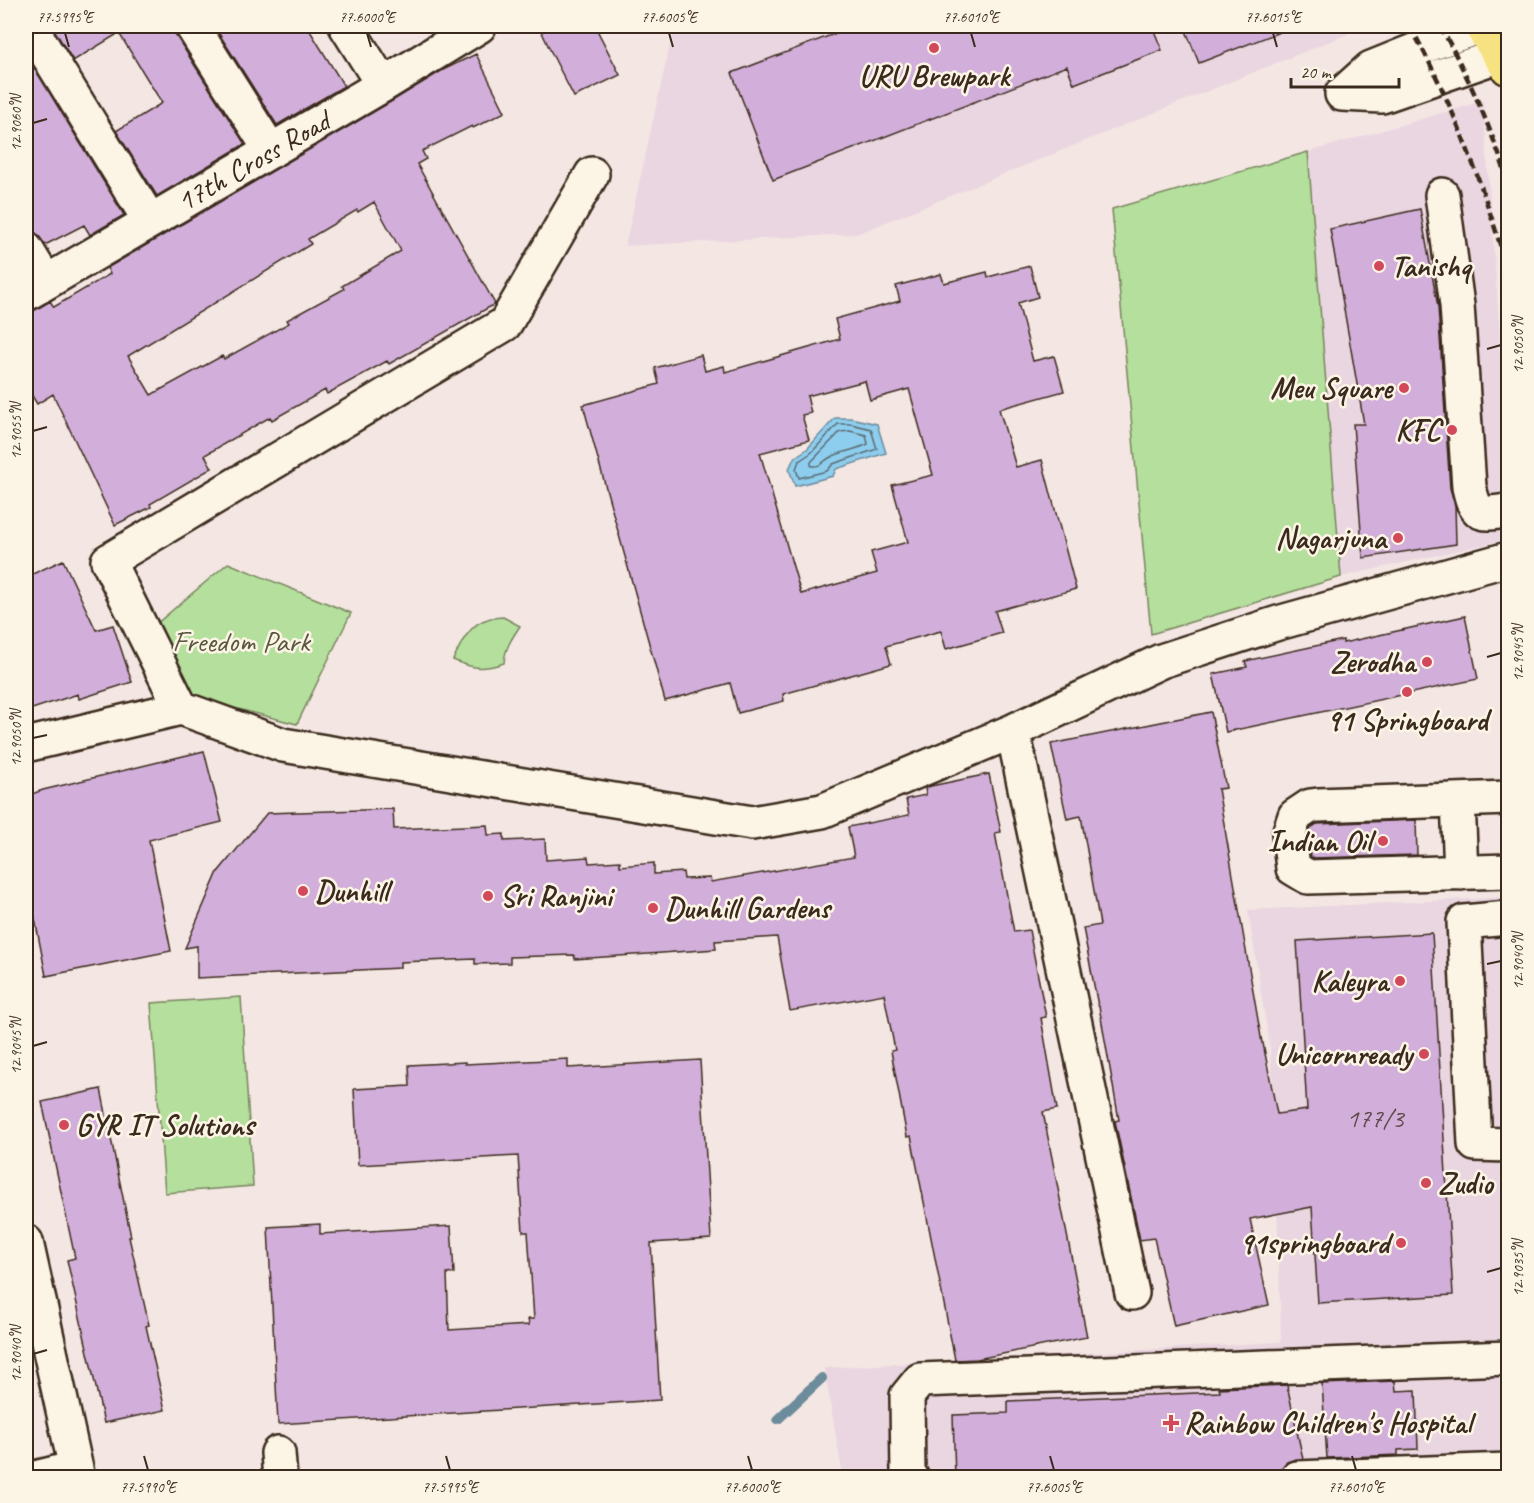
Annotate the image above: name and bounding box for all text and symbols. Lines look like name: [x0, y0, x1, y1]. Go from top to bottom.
text: 77.5995°E: [37, 8, 95, 27]
text: 77.6000°E: [339, 8, 397, 27]
text: 77.6005°E: [641, 8, 699, 27]
text: 77.6010°E: [943, 8, 1001, 27]
text: 77.6015°E: [1245, 8, 1303, 27]
marker: URU Brewpark: [927, 41, 941, 55]
scale bar: [1291, 51, 1399, 89]
place label: URU Brewpark: [859, 57, 1012, 95]
text: 20 m: [1300, 61, 1333, 83]
text: 12.9060°N: [7, 92, 26, 151]
street label: 17th Cross Road: [170, 100, 340, 220]
place label: Tanishq: [1391, 247, 1473, 285]
marker: Tanishq: [1372, 259, 1386, 273]
text: 12.9050°N: [1509, 314, 1528, 373]
place label: Meu Square: [1270, 369, 1394, 407]
marker: Meu Square: [1397, 381, 1411, 395]
text: 12.9055°N: [7, 400, 26, 459]
place label: KFC: [1395, 411, 1444, 449]
marker: KFC: [1445, 423, 1459, 437]
place label: Nagarjuna: [1275, 519, 1389, 557]
marker: Nagarjuna: [1391, 531, 1405, 545]
park label: Freedom Park: [172, 622, 312, 660]
text: 12.9045°N: [1509, 622, 1528, 681]
place label: Zerodha: [1330, 643, 1417, 681]
marker: Zerodha: [1420, 655, 1434, 669]
marker: 91 Springboard: [1400, 685, 1414, 699]
place label: 91 Springboard: [1326, 701, 1492, 739]
text: 12.9050°N: [7, 707, 26, 766]
place label: Indian Oil: [1268, 822, 1377, 860]
marker: Indian Oil: [1376, 834, 1390, 848]
place label: Dunhill: [315, 872, 394, 910]
place label: Sri Ranjini: [500, 877, 616, 915]
marker: Dunhill: [296, 884, 310, 898]
marker: Sri Ranjini: [481, 889, 495, 903]
place label: Dunhill Gardens: [665, 889, 833, 927]
marker: Dunhill Gardens: [646, 901, 660, 915]
text: 12.9040°N: [1509, 930, 1528, 989]
place label: Kaleyra: [1312, 962, 1390, 1001]
marker: Kaleyra: [1393, 974, 1407, 988]
text: 12.9045°N: [7, 1015, 26, 1074]
place label: Unicornready: [1275, 1035, 1415, 1073]
marker: Unicornready: [1417, 1047, 1431, 1061]
house number: 177/3: [1346, 1101, 1406, 1135]
place label: GYR IT Solutions: [76, 1106, 257, 1144]
marker: GYR IT Solutions: [57, 1118, 71, 1132]
place label: Zudio: [1438, 1164, 1495, 1202]
marker: Zudio: [1419, 1176, 1433, 1190]
place label: 91springboard: [1240, 1224, 1394, 1262]
marker: 91springboard: [1394, 1236, 1408, 1250]
text: 12.9035°N: [1509, 1237, 1528, 1296]
text: 12.9040°N: [7, 1323, 26, 1382]
place label: Rainbow Children's Hospital: [1184, 1404, 1477, 1442]
marker: Rainbow Children's Hospital: [1162, 1414, 1180, 1432]
text: 77.5990°E: [120, 1478, 178, 1497]
text: 77.5995°E: [422, 1478, 480, 1497]
text: 77.6000°E: [724, 1478, 782, 1497]
text: 77.6005°E: [1026, 1478, 1084, 1497]
text: 77.6010°E: [1328, 1478, 1386, 1497]

